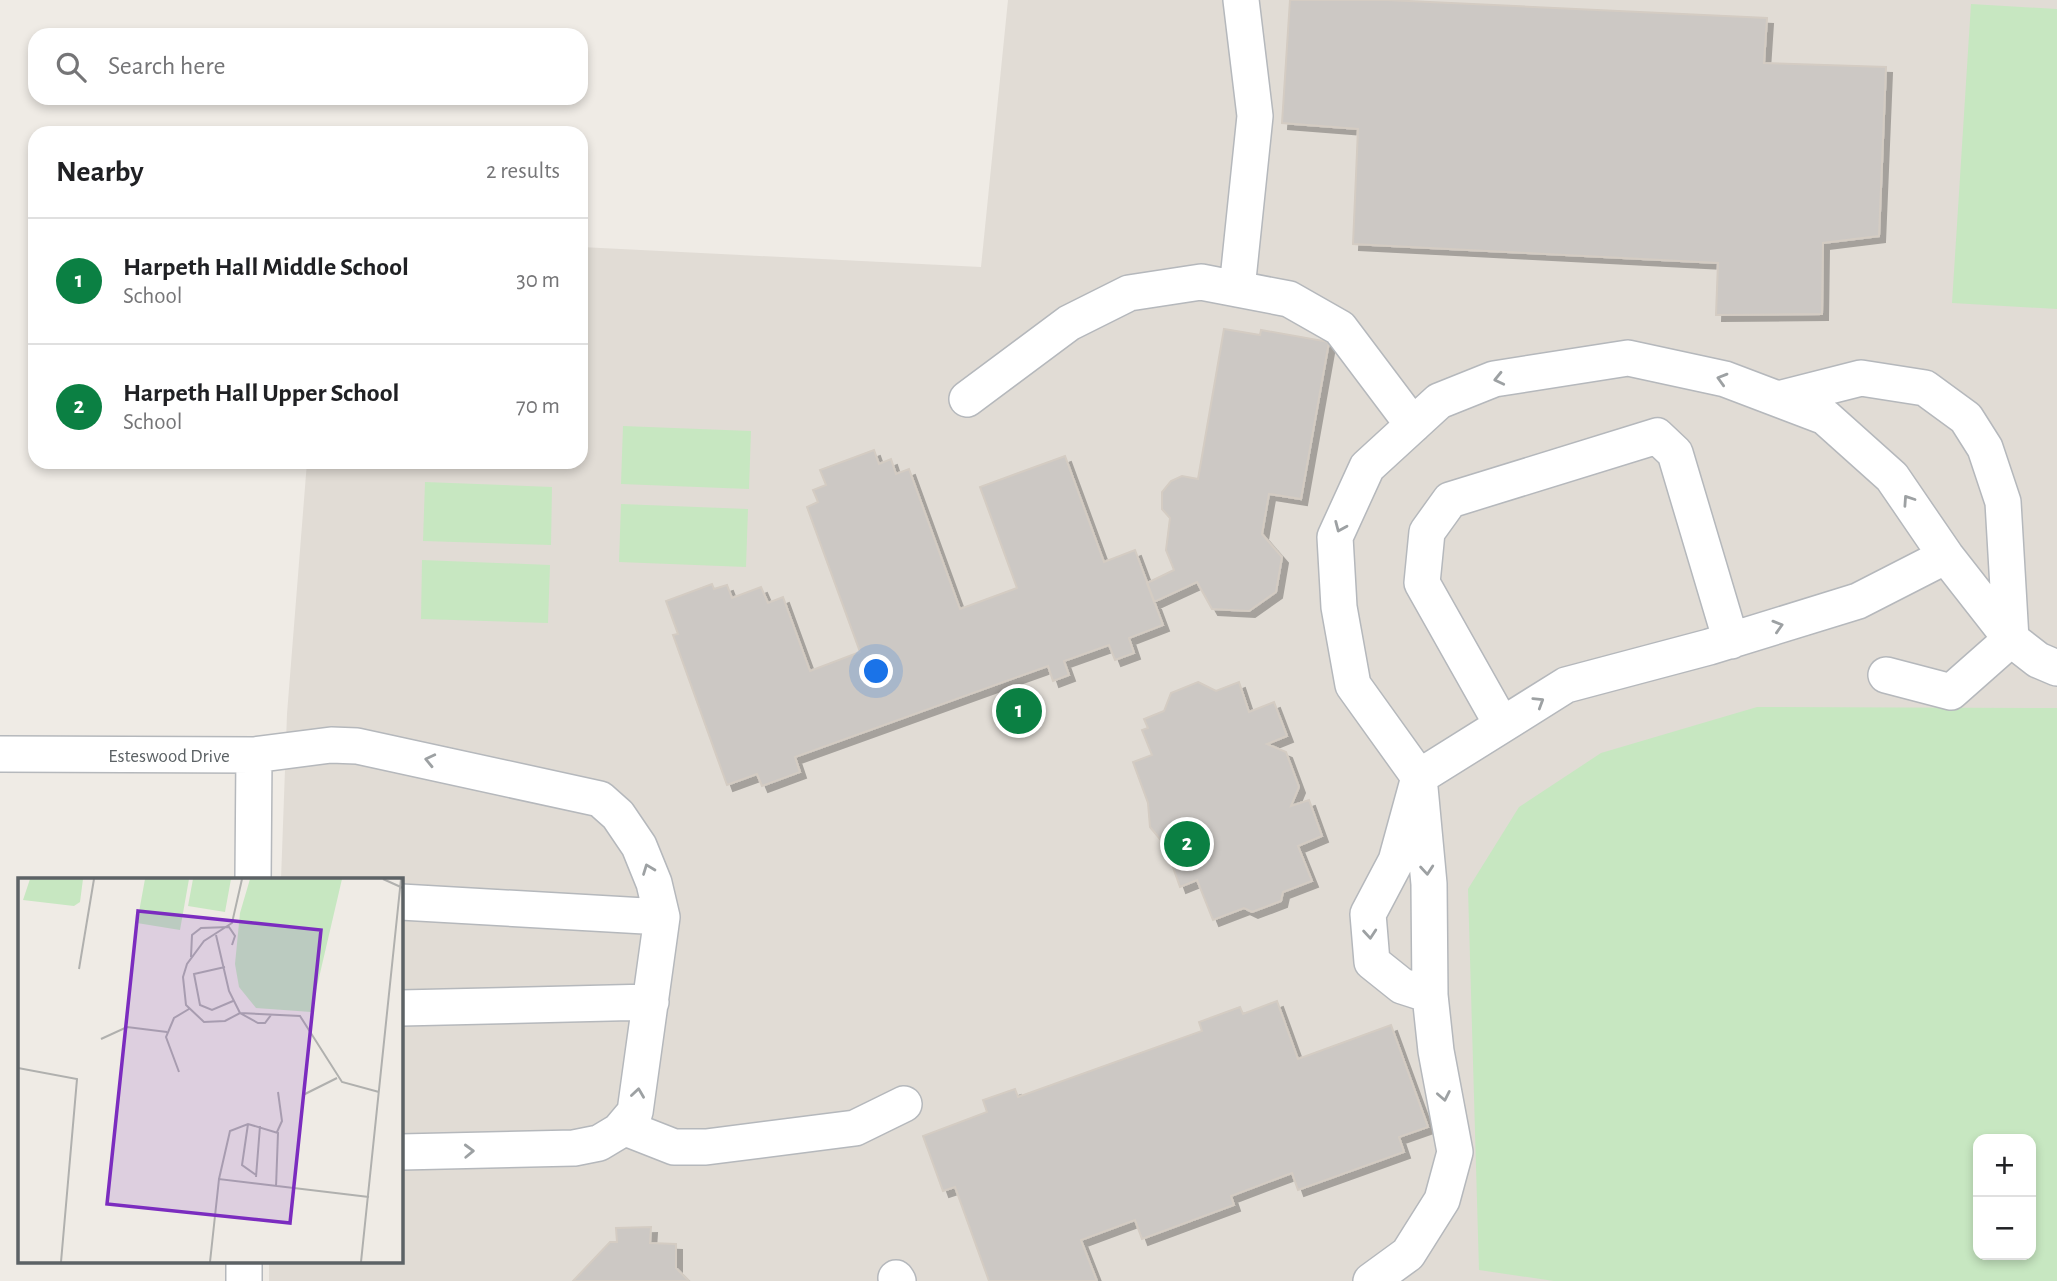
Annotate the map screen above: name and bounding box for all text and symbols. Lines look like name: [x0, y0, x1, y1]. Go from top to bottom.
search box: [28, 28, 588, 105]
icon: search: [52, 48, 90, 86]
text: Search here: [108, 53, 226, 79]
text: Nearby: [56, 157, 144, 187]
text: 2 results: [486, 160, 560, 183]
text: Harpeth Hall Middle School: [123, 254, 409, 280]
text: 1: [75, 269, 83, 292]
text: 30 m: [516, 269, 560, 292]
text: School: [123, 285, 182, 308]
one-way arrow: [1493, 370, 1505, 385]
one-way arrow: [1716, 373, 1728, 387]
text: Harpeth Hall Upper School: [123, 380, 399, 406]
text: 2: [74, 395, 84, 418]
text: 70 m: [516, 395, 560, 418]
text: School: [123, 411, 182, 434]
one-way arrow: [1904, 495, 1916, 508]
one-way arrow: [1334, 520, 1348, 532]
one-way arrow: [1771, 620, 1784, 634]
your location: [859, 654, 893, 688]
pin: 1: [996, 685, 1042, 737]
one-way arrow: [1531, 698, 1544, 711]
street label: Esteswood Drive: [108, 747, 230, 766]
one-way arrow: [424, 754, 436, 768]
pin: 2: [1164, 818, 1210, 870]
one-way arrow: [643, 863, 657, 875]
one-way arrow: [1420, 864, 1435, 876]
inset map: [18, 878, 402, 1264]
one-way arrow: [1362, 928, 1377, 939]
one-way arrow: [630, 1087, 645, 1099]
one-way arrow: [1436, 1090, 1451, 1102]
map controls: [1973, 1134, 2036, 1260]
button: +: [1973, 1134, 2036, 1197]
one-way arrow: [464, 1143, 475, 1158]
button: −: [1973, 1197, 2036, 1260]

